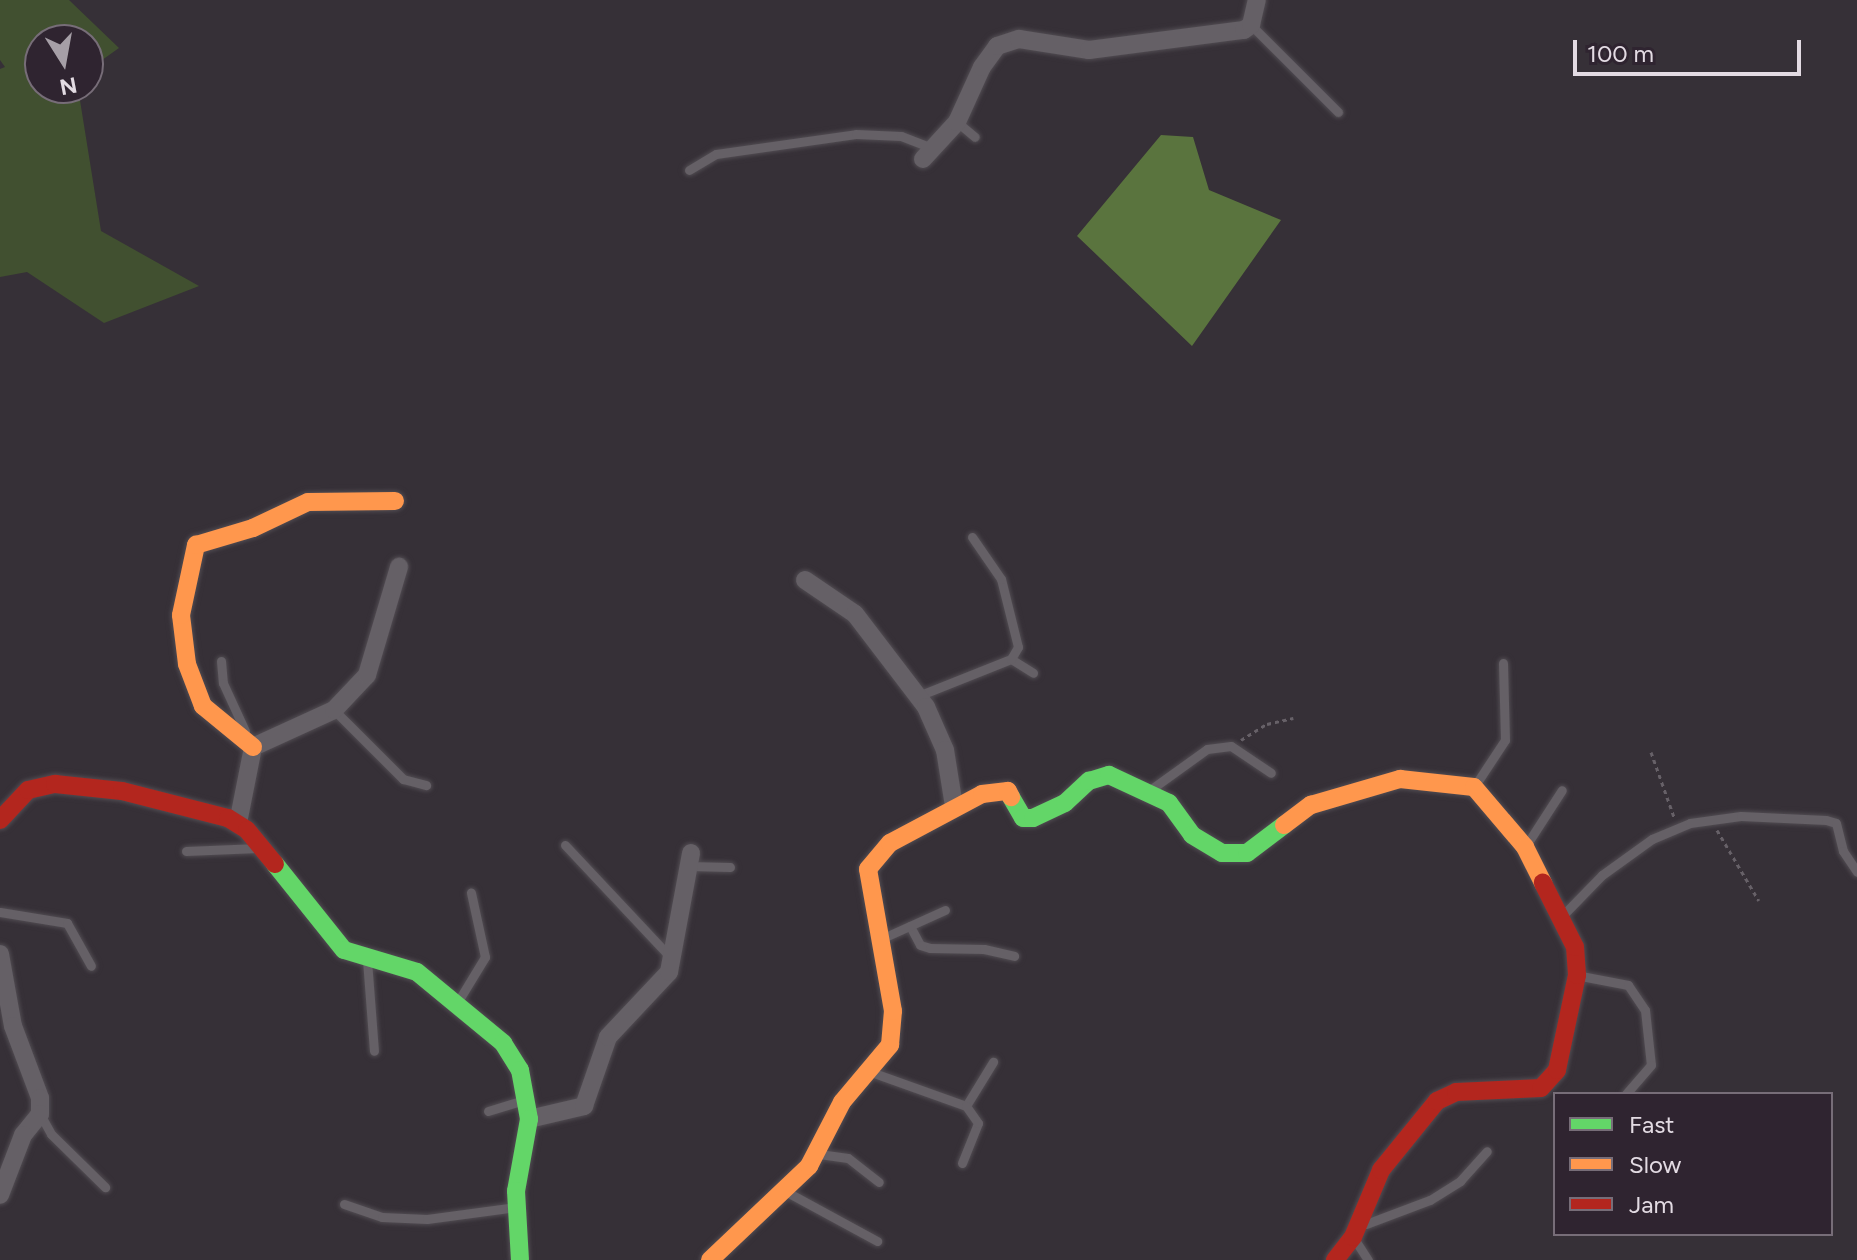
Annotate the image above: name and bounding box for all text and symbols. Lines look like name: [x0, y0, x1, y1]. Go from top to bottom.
north arrow: [24, 24, 104, 104]
scale bar: [1577, 24, 1805, 74]
text: 100 m: [1587, 39, 1654, 68]
text: N: [57, 71, 79, 101]
legend: [1553, 1092, 1833, 1236]
text: Fast: [1629, 1110, 1674, 1139]
text: Slow: [1629, 1150, 1681, 1179]
text: Jam: [1629, 1190, 1674, 1219]

